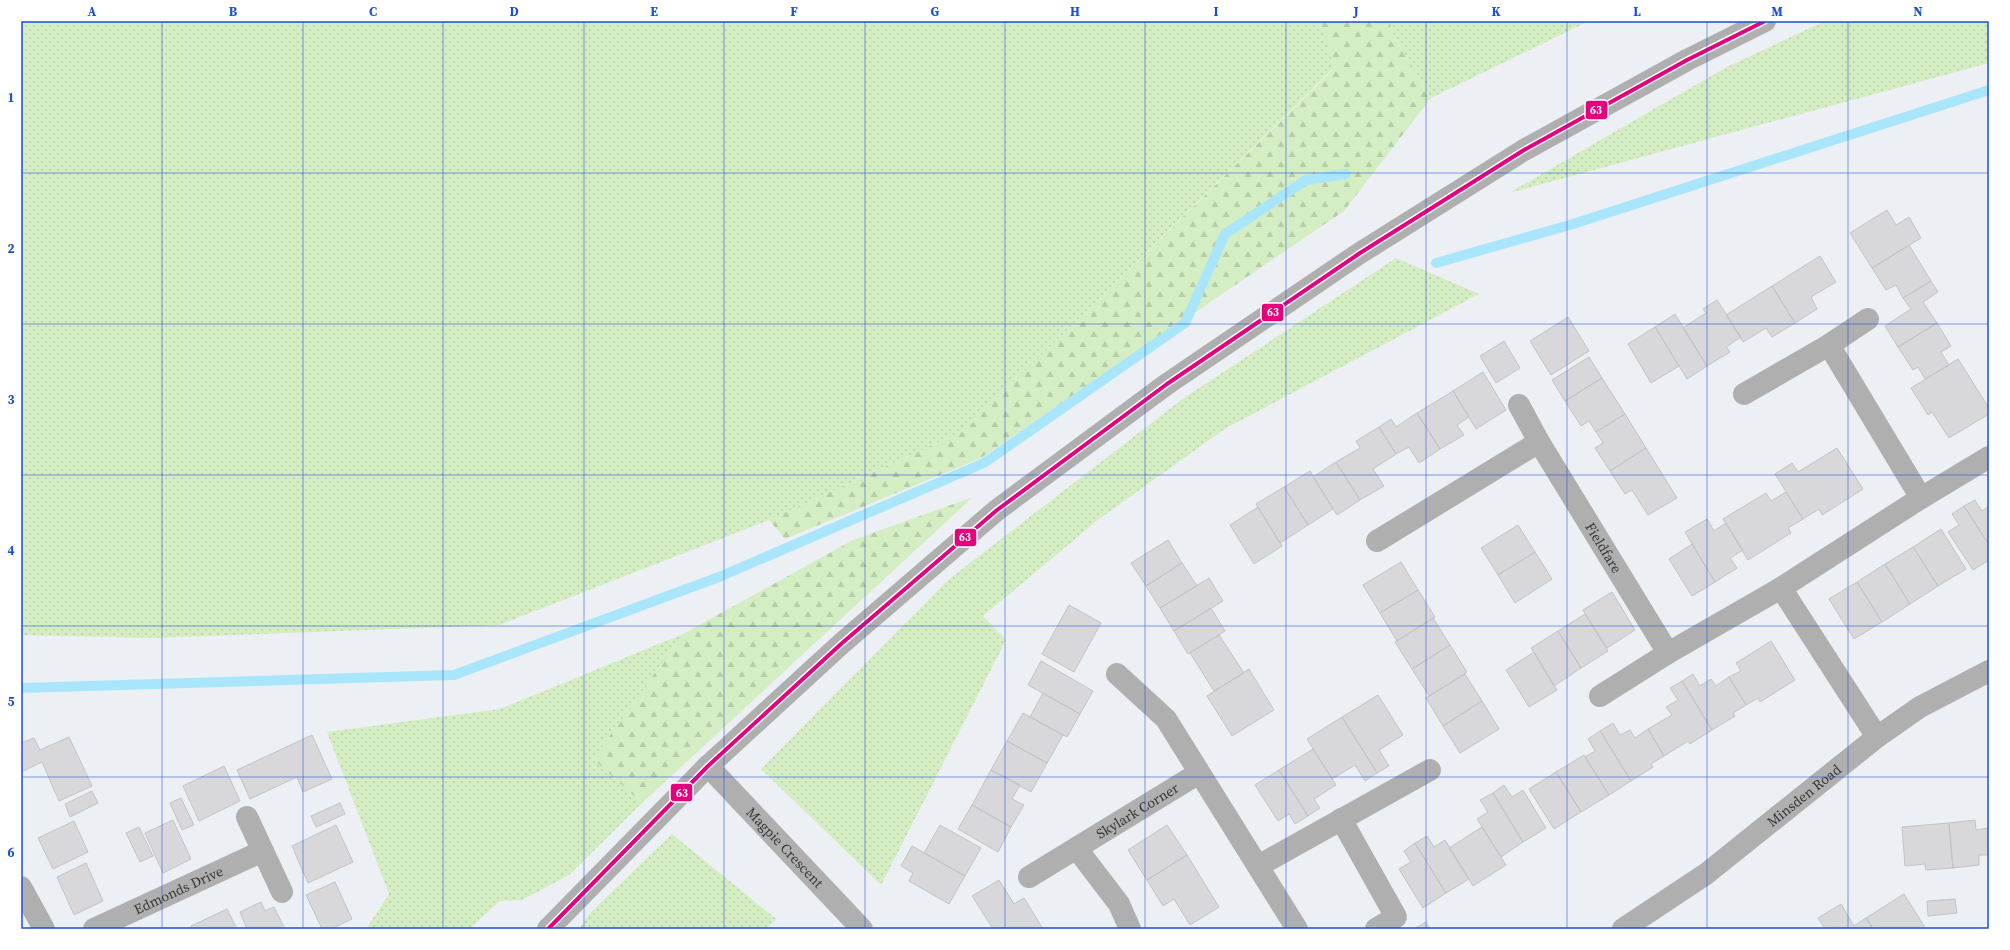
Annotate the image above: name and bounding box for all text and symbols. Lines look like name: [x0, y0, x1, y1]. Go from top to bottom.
text: A: [88, 3, 97, 20]
text: B: [229, 3, 238, 20]
text: C: [369, 3, 377, 20]
text: D: [509, 3, 519, 20]
text: E: [650, 3, 658, 20]
text: F: [790, 3, 798, 20]
text: G: [931, 3, 940, 20]
text: H: [1070, 3, 1080, 20]
text: I: [1213, 3, 1219, 20]
text: J: [1352, 3, 1359, 20]
text: K: [1491, 3, 1501, 20]
text: L: [1633, 3, 1641, 20]
text: M: [1771, 3, 1783, 20]
text: N: [1913, 3, 1923, 20]
text: 1: [7, 89, 15, 106]
line badge: 63: [1585, 100, 1608, 120]
text: 63: [1590, 103, 1602, 118]
text: 2: [7, 240, 15, 257]
line badge: 63: [1261, 303, 1284, 322]
text: 63: [1267, 305, 1279, 320]
text: 3: [7, 391, 15, 408]
street label: Fieldfare: [1580, 519, 1627, 577]
line badge: 63: [954, 528, 977, 547]
text: 63: [959, 530, 971, 545]
text: 4: [7, 542, 15, 559]
text: 5: [7, 693, 15, 710]
street label: Minsden Road: [1763, 760, 1845, 832]
street label: Skylark Corner: [1092, 778, 1182, 844]
line badge: 63: [670, 783, 693, 802]
text: 63: [676, 786, 688, 801]
street label: Magpie Crescent: [742, 803, 828, 892]
text: 6: [7, 844, 15, 861]
street label: Edmonds Drive: [131, 861, 226, 919]

